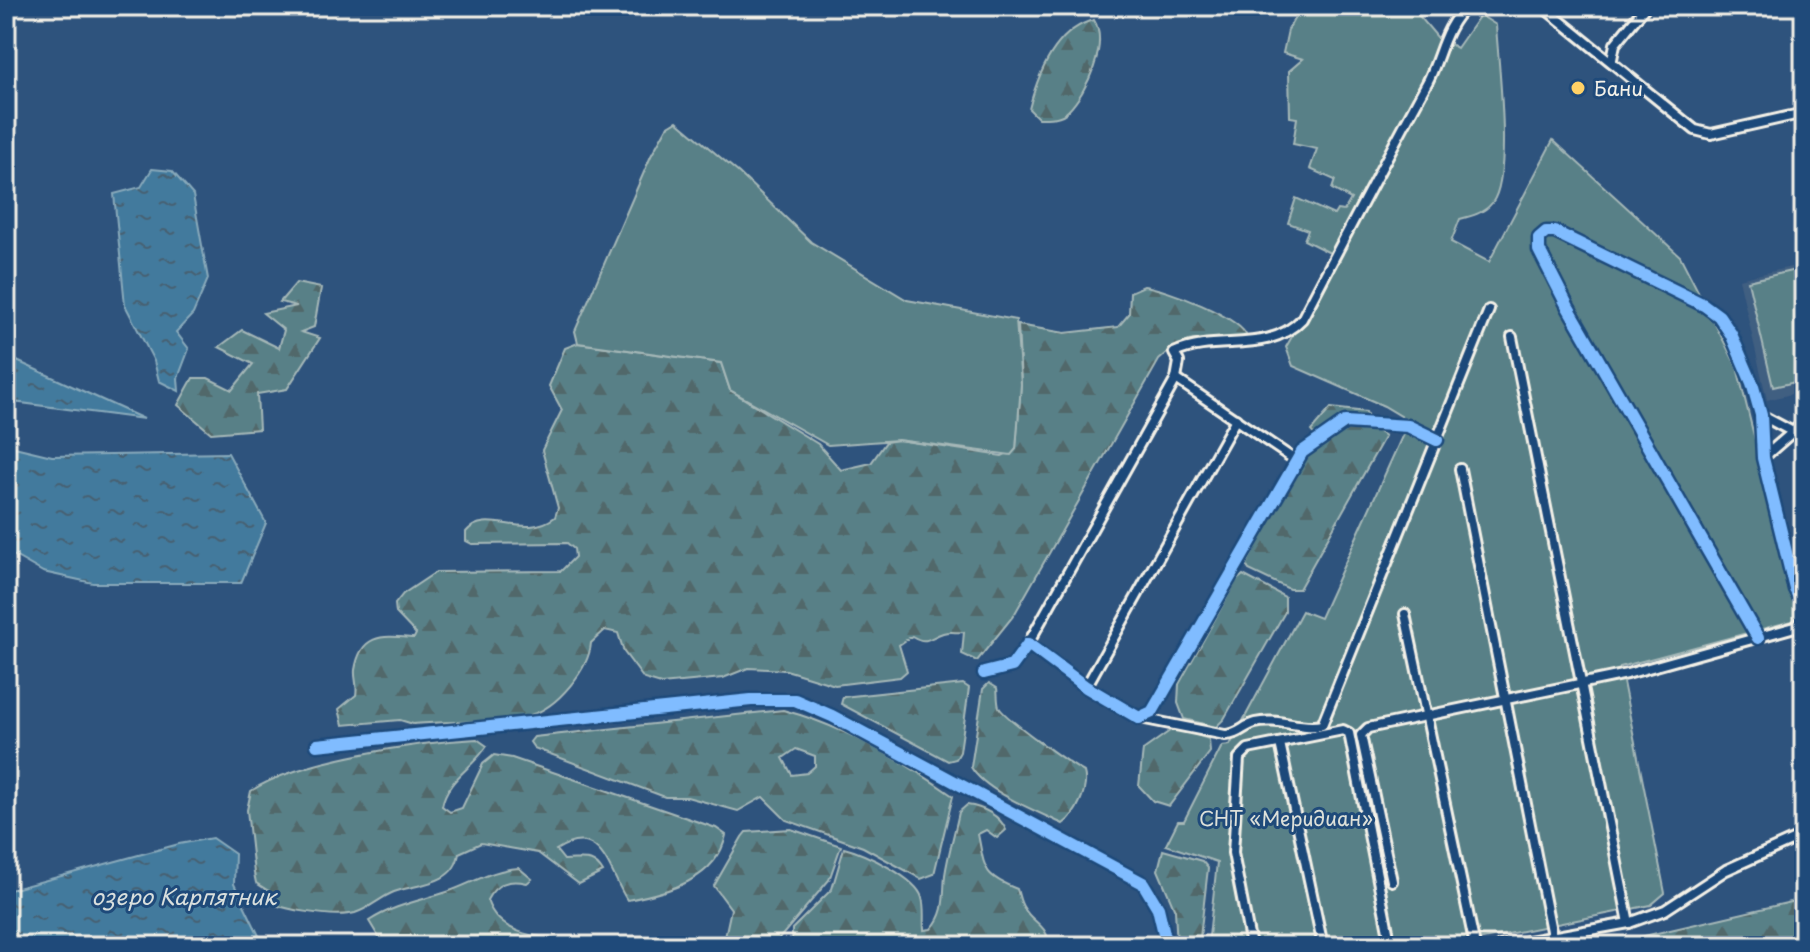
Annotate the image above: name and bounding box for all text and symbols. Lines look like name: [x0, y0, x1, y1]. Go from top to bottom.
place label: Бани: [1594, 73, 1643, 103]
marker: Бани: [1569, 79, 1587, 97]
park label: СНТ «Меридиан»: [1199, 803, 1373, 833]
water label: озеро Карпятник: [92, 879, 278, 912]

